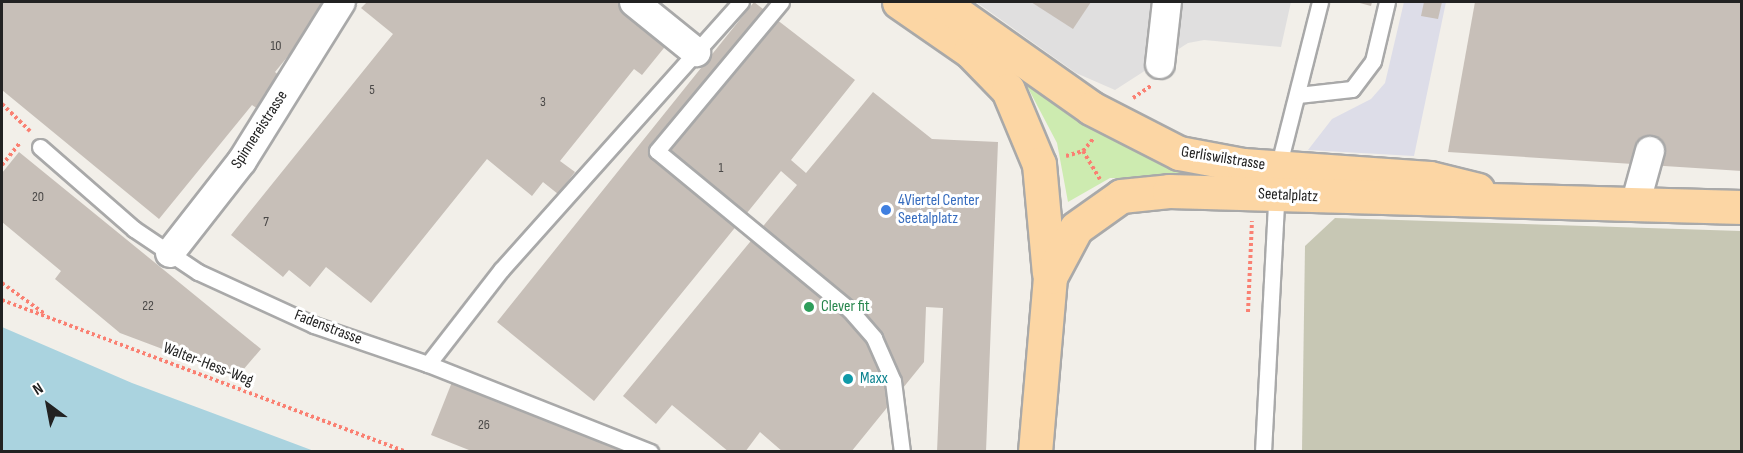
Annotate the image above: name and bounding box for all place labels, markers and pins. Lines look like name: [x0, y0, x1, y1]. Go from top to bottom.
place label: 4Viertel Center Seetalplatz: [898, 191, 979, 229]
marker: 4Viertel Center Seetalplatz: [879, 203, 893, 217]
place label: Clever fit: [821, 297, 870, 317]
marker: Clever fit: [802, 300, 816, 314]
place label: Maxx: [860, 369, 888, 389]
marker: Maxx: [841, 372, 855, 386]

